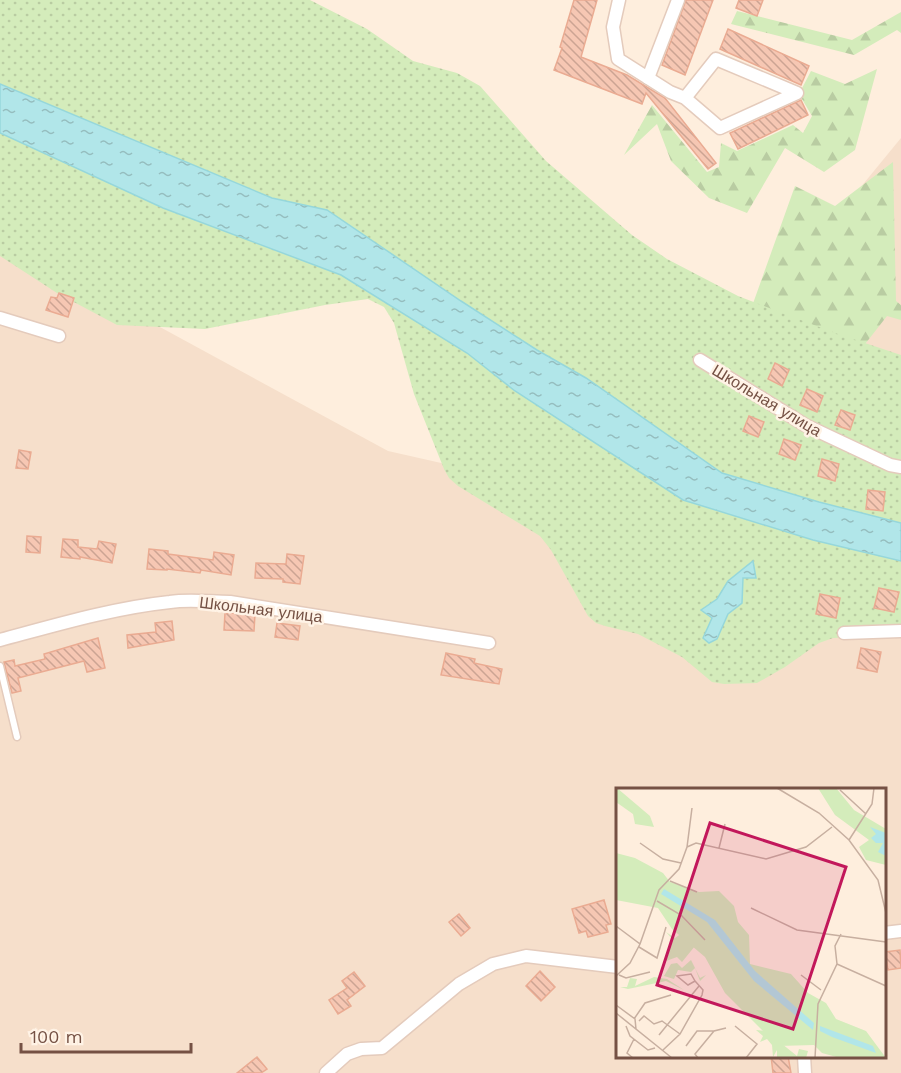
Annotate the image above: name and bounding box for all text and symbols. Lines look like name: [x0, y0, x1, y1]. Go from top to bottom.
street label: Школьная улица: [709, 360, 825, 441]
street label: Школьная улица: [198, 593, 324, 626]
inset map: [616, 788, 886, 1058]
scale bar: [21, 1016, 190, 1054]
text: 100 m: [30, 1026, 83, 1047]

